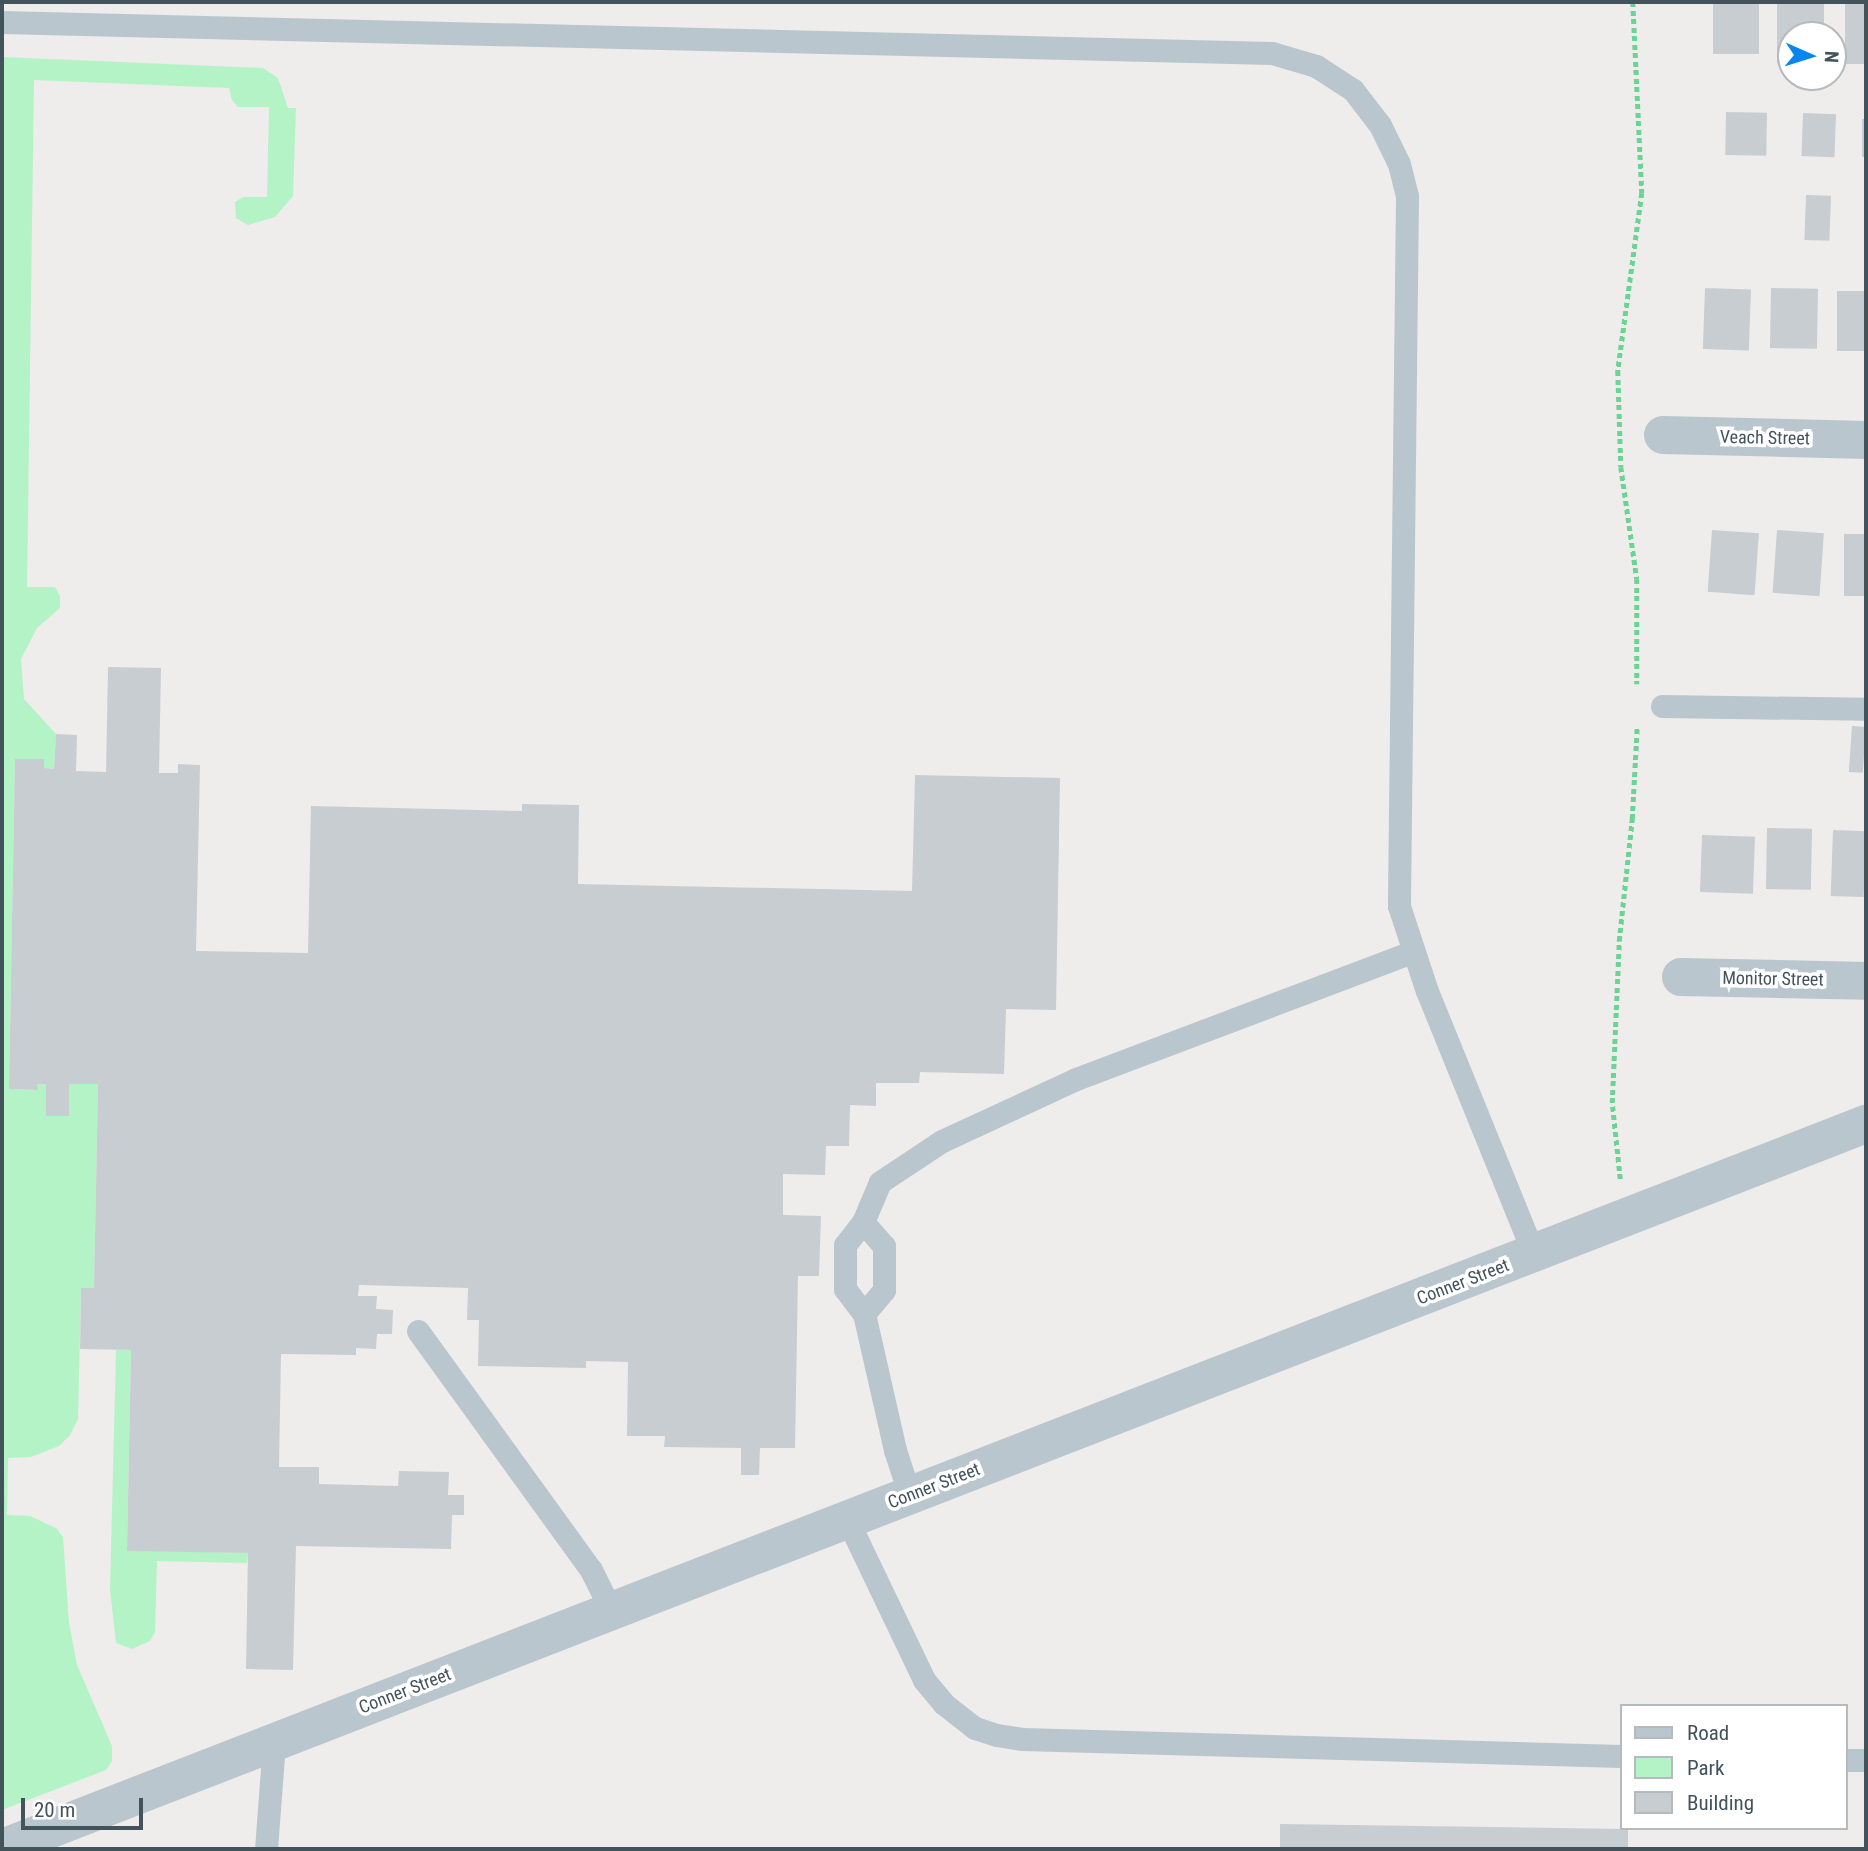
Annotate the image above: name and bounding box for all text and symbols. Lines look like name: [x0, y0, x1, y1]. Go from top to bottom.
north arrow: [1777, 21, 1847, 91]
text: N: [1820, 51, 1843, 63]
street label: Veach Street: [1720, 426, 1810, 450]
street label: Monitor Street: [1722, 967, 1824, 991]
street label: Conner Street: [1414, 1255, 1512, 1309]
street label: Conner Street: [885, 1459, 983, 1513]
street label: Conner Street: [356, 1664, 454, 1718]
legend: [1619, 1704, 1847, 1830]
text: Road: [1687, 1721, 1729, 1745]
text: Park: [1687, 1756, 1724, 1780]
scale bar: [24, 1784, 147, 1828]
text: Building: [1687, 1791, 1754, 1815]
text: 20 m: [34, 1798, 75, 1822]

